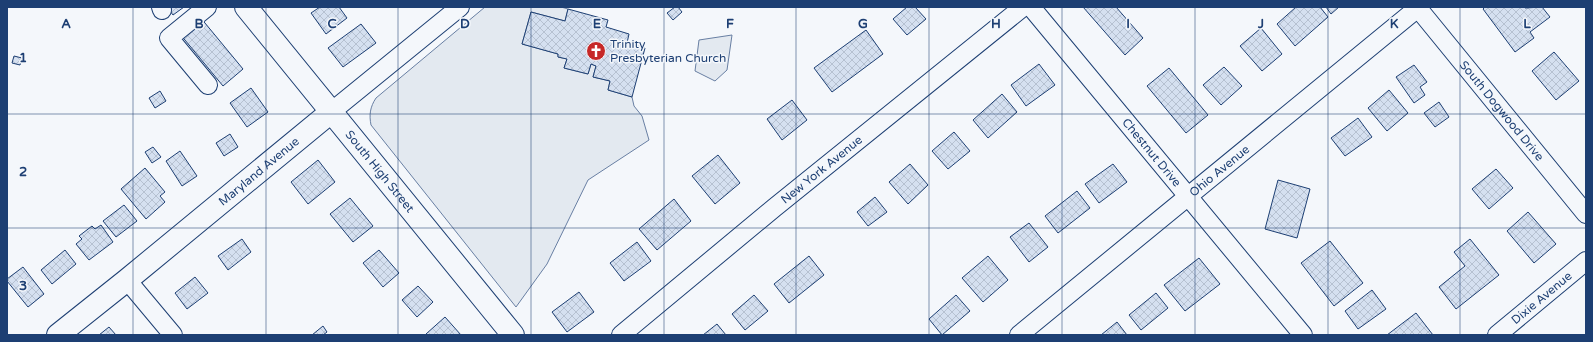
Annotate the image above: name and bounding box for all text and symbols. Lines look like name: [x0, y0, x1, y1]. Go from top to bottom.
text: A: [61, 16, 71, 32]
text: B: [194, 16, 204, 32]
text: C: [327, 16, 337, 32]
text: D: [460, 16, 470, 32]
text: E: [593, 16, 601, 32]
text: F: [726, 16, 734, 32]
text: G: [858, 16, 868, 32]
text: H: [991, 16, 1001, 32]
text: I: [1126, 16, 1130, 32]
text: J: [1257, 16, 1264, 32]
text: K: [1390, 16, 1399, 32]
text: L: [1523, 16, 1531, 32]
place label: Trinity Presbyterian Church: [610, 37, 726, 65]
church icon: Trinity Presbyterian Church: [585, 40, 607, 62]
text: 1: [19, 50, 27, 66]
street label: South Dogwood Drive: [1457, 58, 1547, 164]
street label: Chestnut Drive: [1119, 115, 1184, 190]
street label: South High Street: [342, 128, 418, 215]
street label: New York Avenue: [778, 133, 865, 206]
street label: Maryland Avenue: [216, 134, 302, 209]
street label: Ohio Avenue: [1186, 142, 1252, 199]
text: 2: [19, 164, 27, 180]
street label: Dixie Avenue: [1509, 269, 1575, 327]
text: 3: [19, 278, 27, 294]

